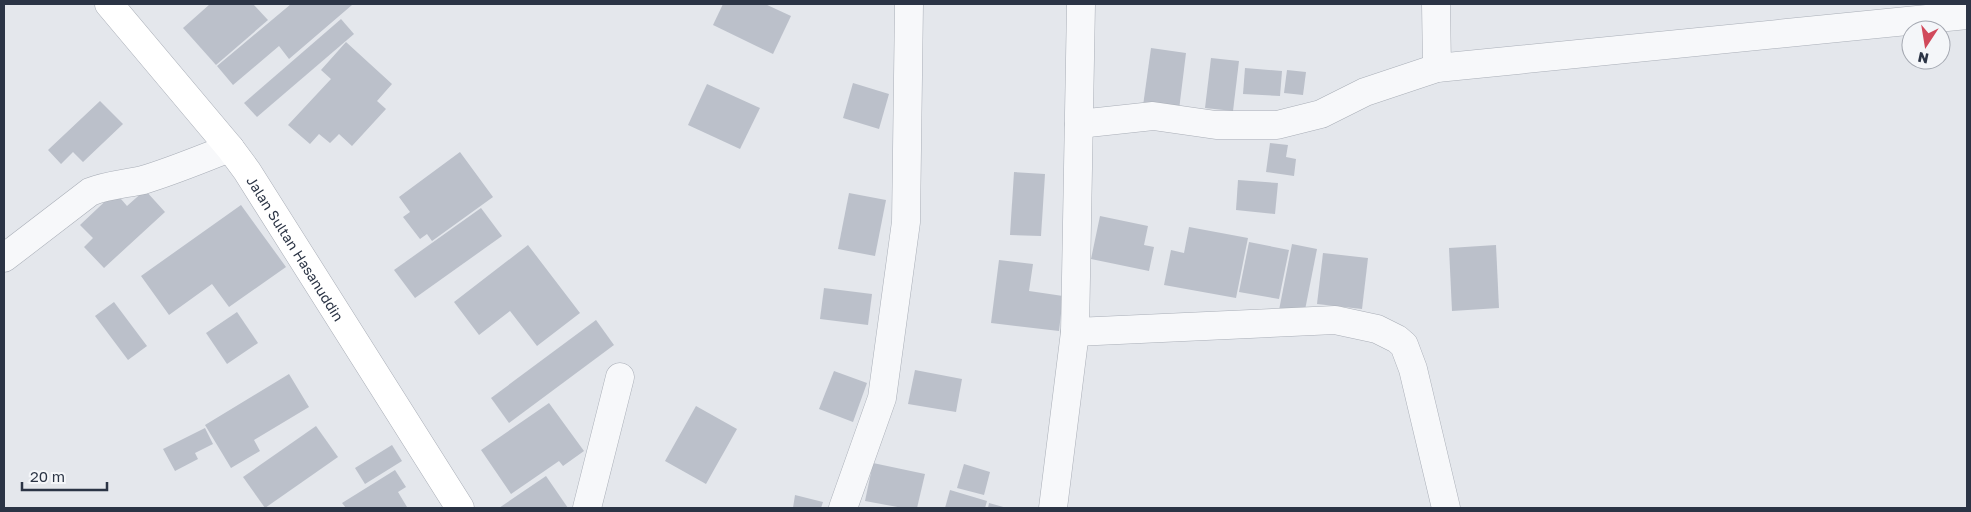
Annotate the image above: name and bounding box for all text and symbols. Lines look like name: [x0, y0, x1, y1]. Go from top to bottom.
north arrow: [1901, 20, 1951, 70]
text: N: [1916, 49, 1930, 68]
street label: Jalan Sultan Hasanuddin: [244, 173, 348, 324]
scale bar: [22, 460, 108, 492]
text: 20 m: [30, 467, 65, 485]

